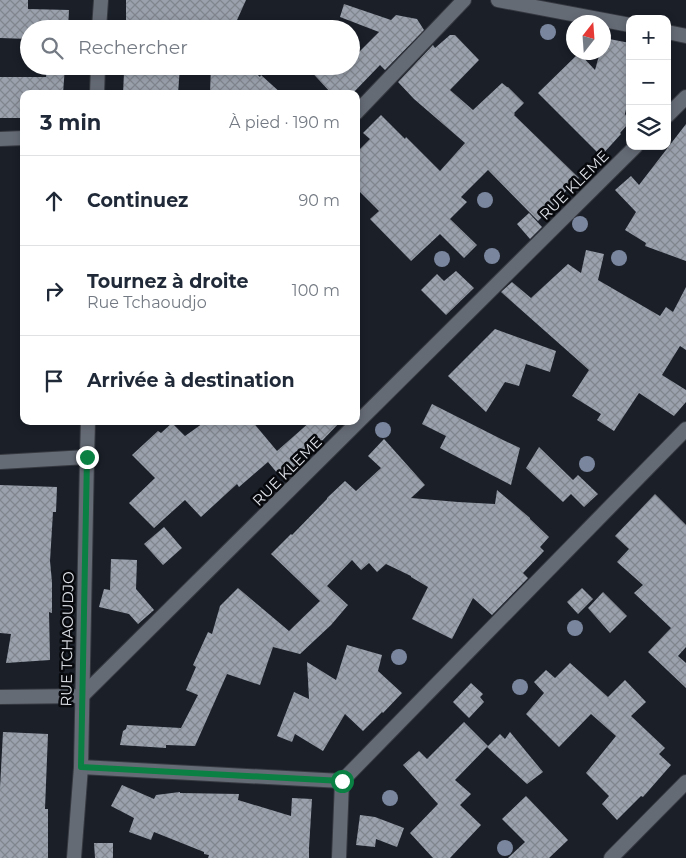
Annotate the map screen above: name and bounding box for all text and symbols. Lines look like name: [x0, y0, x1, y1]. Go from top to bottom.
north arrow: [566, 15, 611, 60]
map controls: [626, 15, 671, 150]
button: +: [626, 15, 671, 60]
search box: [20, 20, 360, 75]
icon: search: [38, 34, 66, 62]
text: Rechercher: [78, 36, 188, 59]
button: −: [626, 60, 671, 105]
button: layers: [626, 105, 671, 150]
text: 3 min: [40, 110, 101, 135]
text: À pied · 190 m: [229, 113, 340, 132]
street label: RUE KLEME: [535, 146, 613, 224]
icon: ahead: [40, 187, 68, 215]
text: Continuez: [87, 189, 188, 212]
text: 90 m: [298, 191, 340, 210]
text: Tournez à droite: [87, 270, 248, 293]
icon: right: [40, 277, 68, 305]
text: 100 m: [292, 281, 340, 300]
text: Rue Tchaoudjo: [87, 293, 207, 312]
icon: arrive: [40, 367, 68, 395]
text: Arrivée à destination: [87, 369, 295, 392]
street label: RUE KLEME: [248, 432, 326, 510]
route end: [76, 446, 99, 469]
street label: RUE TCHAOUDJO: [56, 571, 78, 707]
route start: [331, 770, 354, 793]

